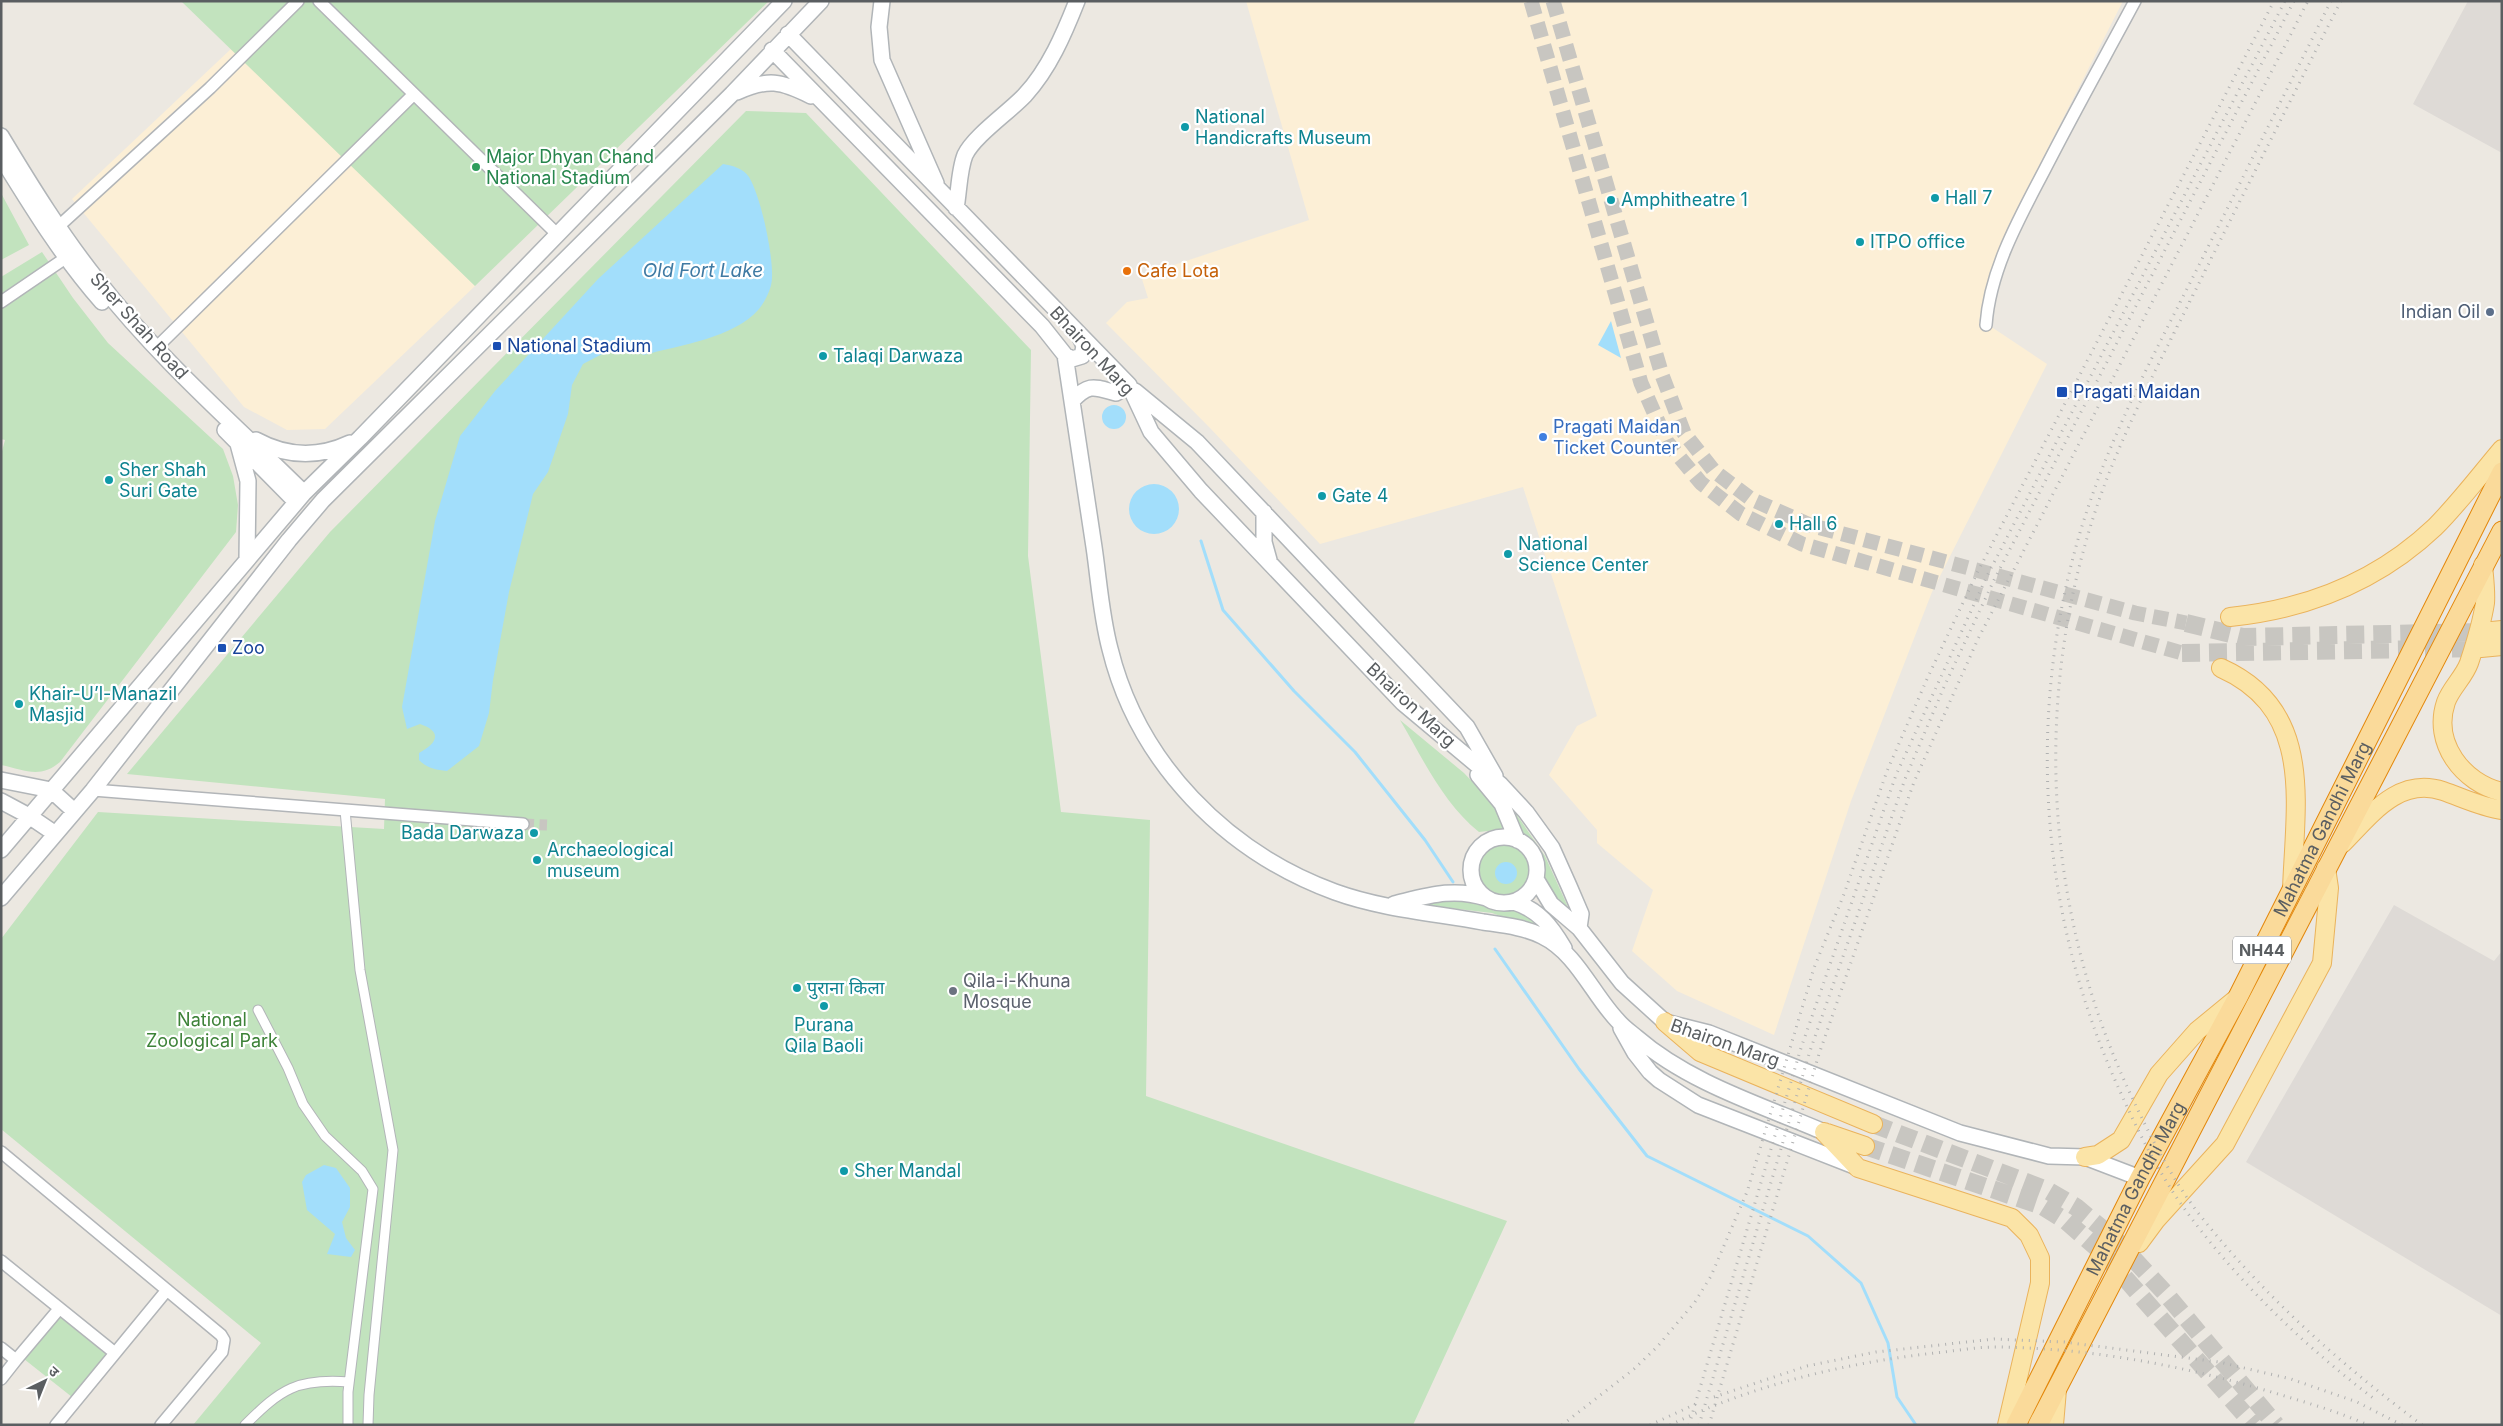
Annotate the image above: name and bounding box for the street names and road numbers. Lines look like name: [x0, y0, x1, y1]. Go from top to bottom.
street label: Sher Shah Road: [86, 268, 193, 383]
street label: Bhairon Marg: [1046, 302, 1139, 399]
street label: Bhairon Marg: [1363, 658, 1460, 751]
street label: Mahatma Gandhi Marg: [2269, 738, 2375, 920]
road number: NH44: [2233, 936, 2291, 964]
street label: Bhairon Marg: [1668, 1014, 1782, 1071]
street label: Mahatma Gandhi Marg: [2082, 1098, 2189, 1279]

